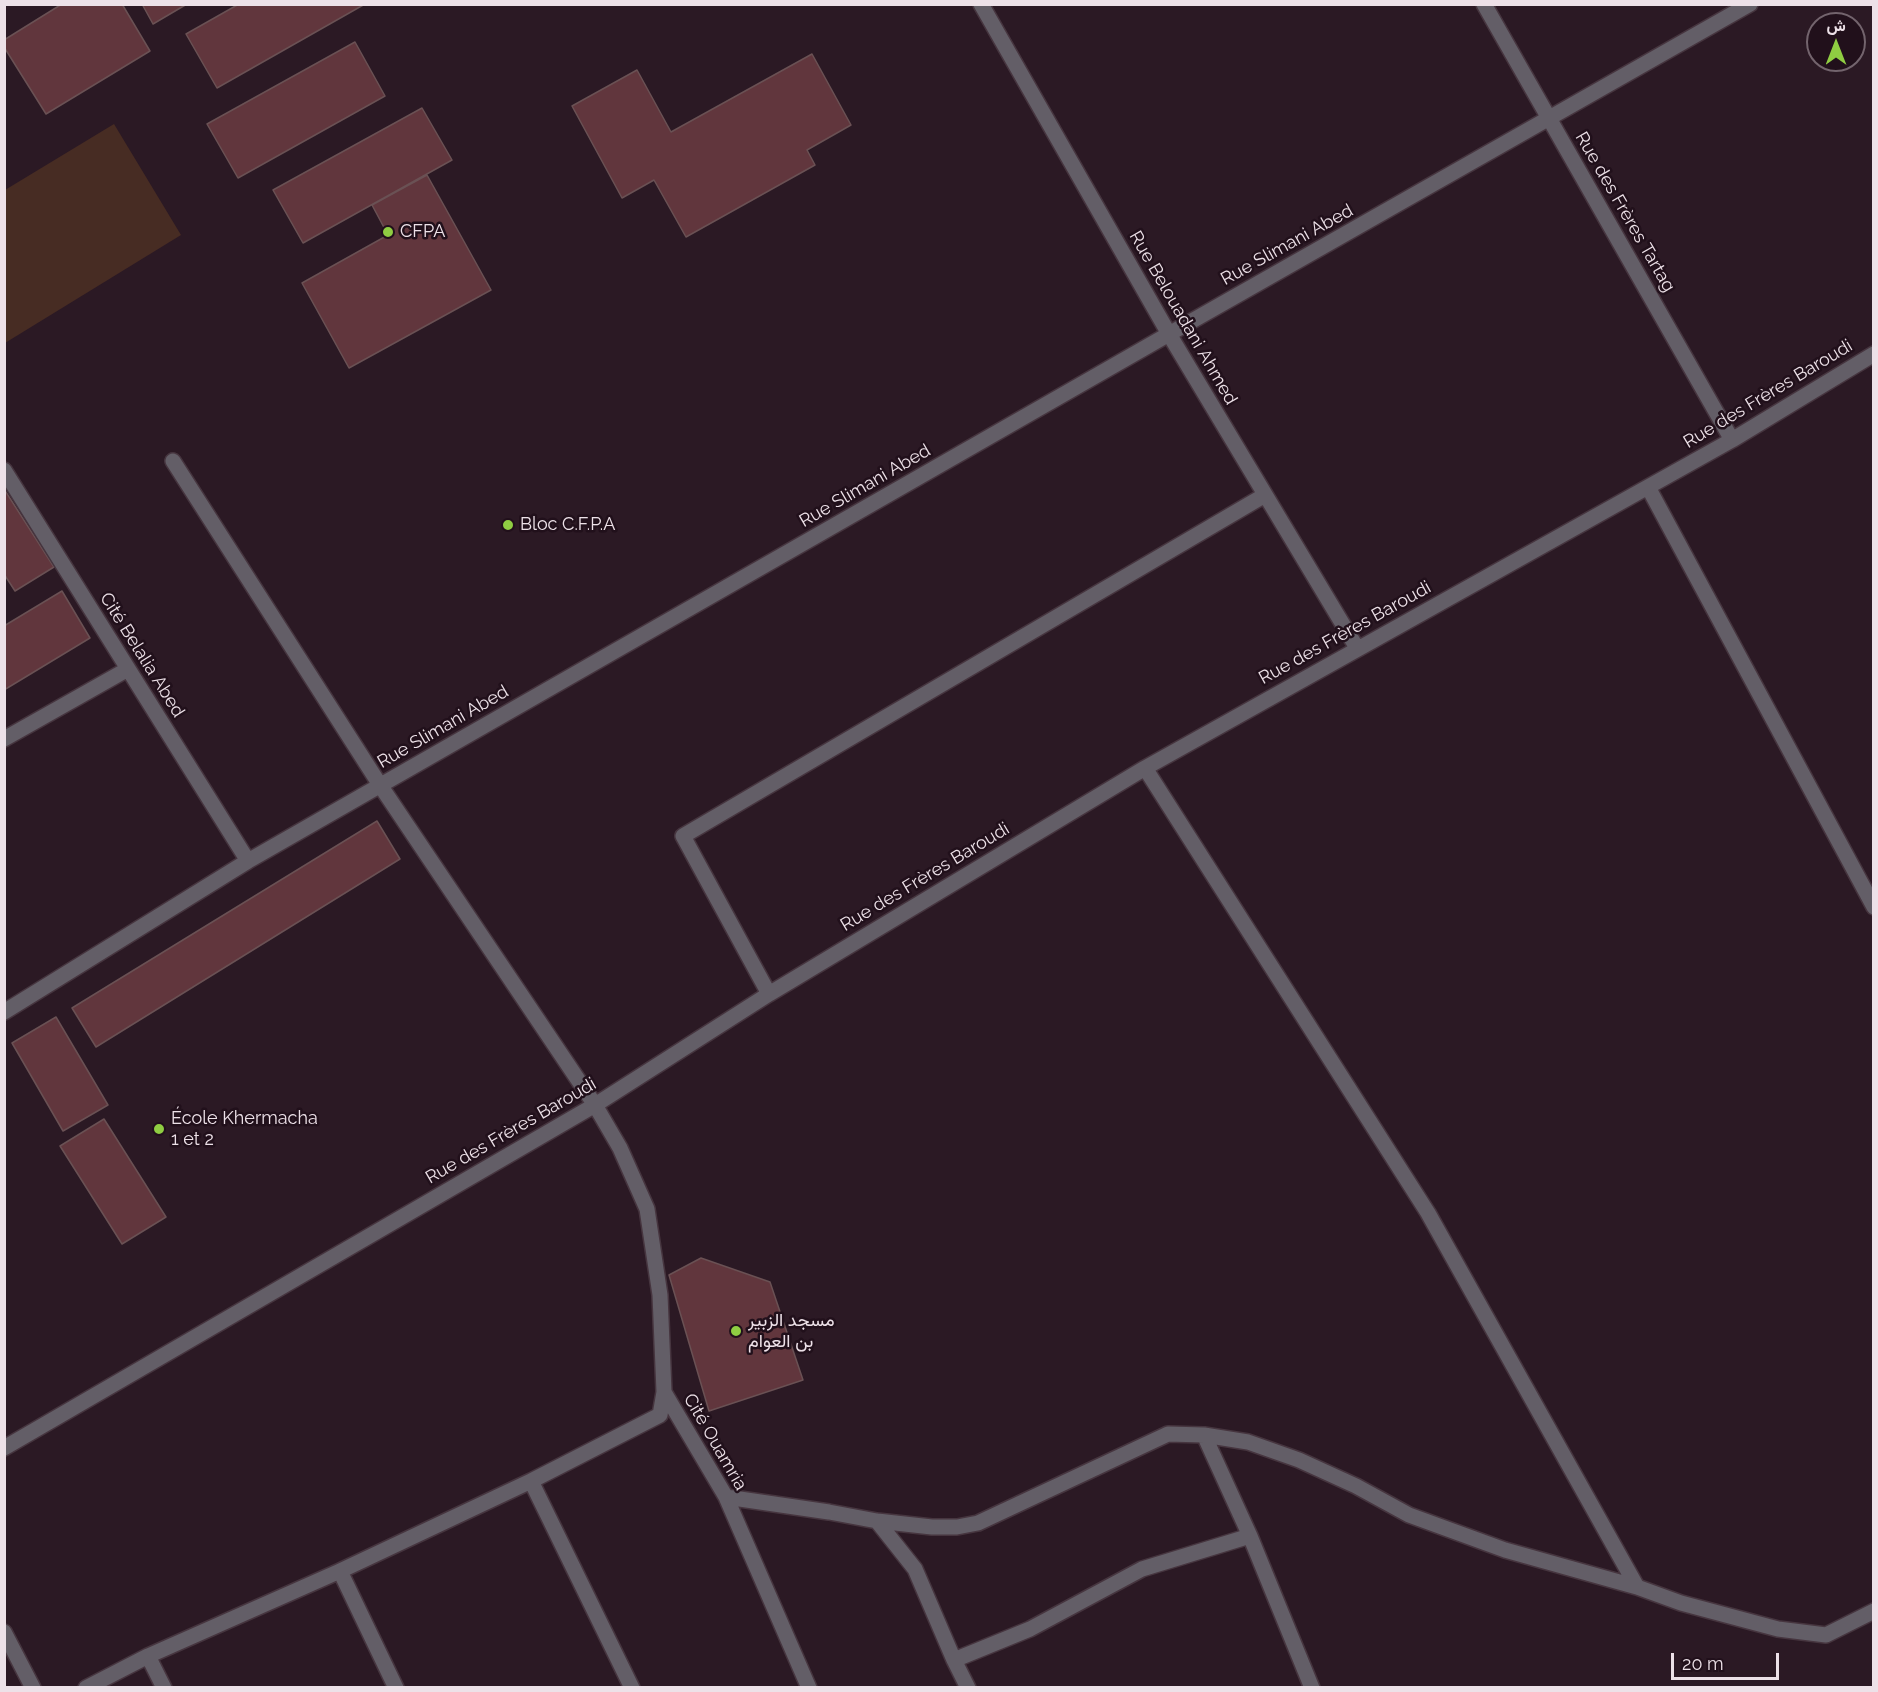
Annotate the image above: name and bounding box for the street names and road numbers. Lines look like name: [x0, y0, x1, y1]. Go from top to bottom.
street label: Rue des Frères Tartag: [1570, 128, 1680, 296]
street label: Rue Slimani Abed: [1217, 200, 1357, 290]
street label: Rue Belouadani Ahmed: [1124, 227, 1242, 409]
street label: Rue des Frères Baroudi: [1680, 335, 1856, 453]
street label: Rue Slimani Abed: [796, 440, 934, 532]
street label: Rue des Frères Baroudi: [1255, 577, 1435, 689]
street label: Cité Belalia Abed: [95, 589, 189, 721]
street label: Rue Slimani Abed: [374, 681, 512, 773]
street label: Rue des Frères Baroudi: [837, 818, 1013, 936]
street label: Rue des Frères Baroudi: [422, 1073, 600, 1189]
street label: Cité Ouamria: [679, 1390, 751, 1494]

